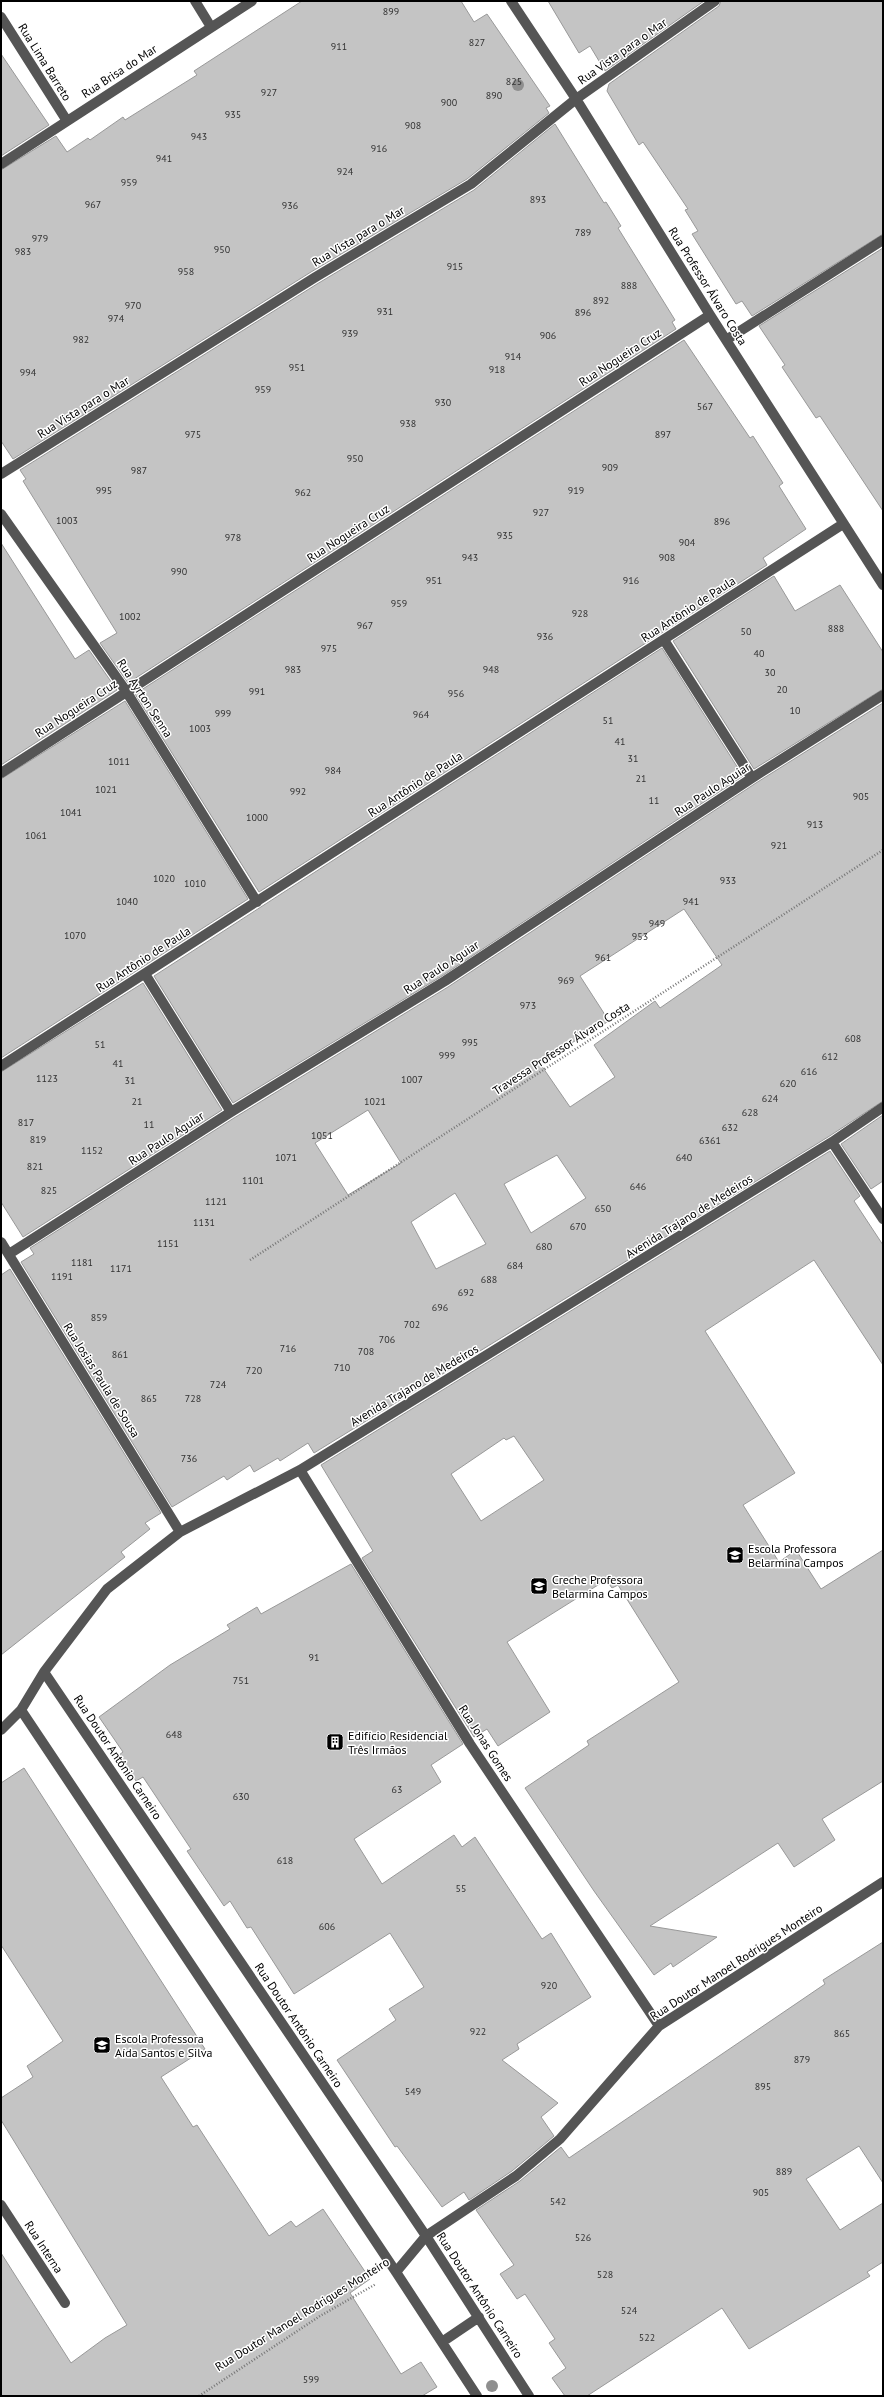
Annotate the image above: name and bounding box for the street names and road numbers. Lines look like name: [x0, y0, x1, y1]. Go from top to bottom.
street label: Rua Vista para o Mar: [575, 15, 669, 87]
street label: Rua Lima Barreto: [15, 20, 75, 104]
street label: Rua Brisa do Mar: [79, 41, 159, 101]
street label: Rua Vista para o Mar: [309, 202, 407, 270]
street label: Rua Professor Álvaro Costa: [665, 224, 751, 348]
street label: Rua Nogueira Cruz: [576, 325, 664, 389]
street label: Rua Vista para o Mar: [34, 373, 132, 441]
street label: Rua Nogueira Cruz: [304, 501, 392, 565]
street label: Rua Antônio de Paula: [638, 573, 738, 645]
street label: Rua Ayrton Senna: [114, 656, 176, 740]
street label: Rua Nogueira Cruz: [32, 676, 120, 740]
street label: Rua Antônio de Paula: [365, 748, 465, 820]
street label: Rua Paulo Aguiar: [671, 759, 753, 819]
street label: Rua Antônio de Paula: [93, 923, 193, 995]
street label: Rua Paulo Aguiar: [400, 937, 482, 997]
street label: Travessa Professor Álvaro Costa: [490, 998, 632, 1098]
street label: Rua Paulo Aguiar: [125, 1108, 207, 1168]
street label: Avenida Trajano de Medeiros: [623, 1171, 755, 1261]
street label: Rua Josias Paula de Sousa: [61, 1320, 143, 1440]
street label: Avenida Trajano de Medeiros: [347, 1341, 481, 1429]
street label: Rua Doutor Antônio Carneiro: [71, 1692, 165, 1822]
street label: Rua Jonas Gomes: [456, 1702, 516, 1784]
street label: Rua Doutor Manoel Rodrigues Monteiro: [647, 1901, 825, 2023]
street label: Rua Doutor Antônio Carneiro: [252, 1960, 346, 2090]
street label: Rua Interna: [22, 2218, 66, 2276]
street label: Rua Doutor Antônio Carneiro: [434, 2229, 526, 2361]
street label: Rua Doutor Manoel Rodrigues Monteiro: [212, 2254, 392, 2374]

